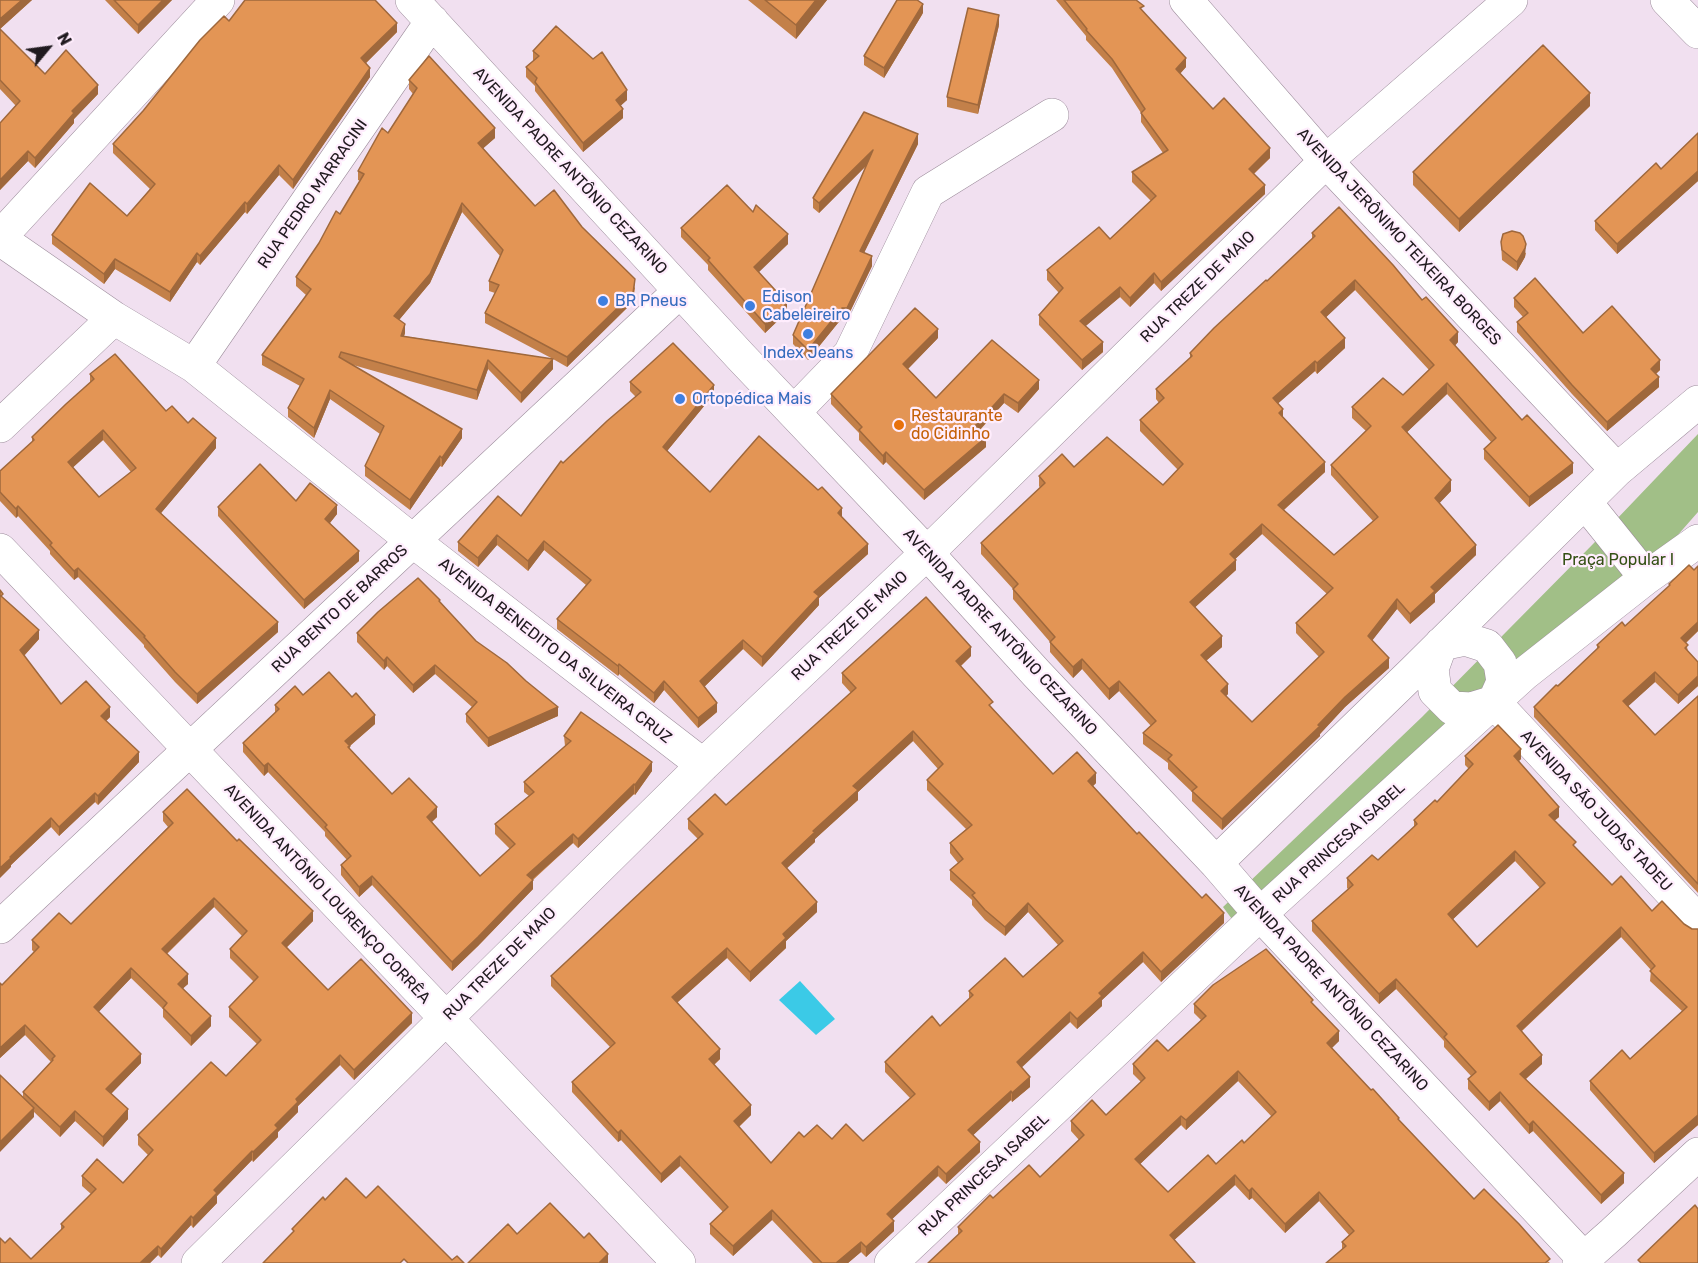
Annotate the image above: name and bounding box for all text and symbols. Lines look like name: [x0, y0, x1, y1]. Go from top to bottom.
north arrow: [18, 18, 78, 78]
text: N: [53, 29, 75, 49]
street label: AVENIDA PADRE ANTÔNIO CEZARINO: [469, 64, 671, 278]
street label: RUA PEDRO MARRACINI: [254, 116, 372, 272]
street label: AVENIDA JERÔNIMO TEIXEIRA BORGES: [1293, 124, 1505, 350]
street label: RUA TREZE DE MAIO: [1137, 227, 1259, 347]
place label: Edison Cabeleireiro: [762, 287, 851, 325]
place label: BR Pneus: [615, 291, 687, 311]
marker: BR Pneus: [596, 294, 610, 308]
marker: Edison Cabeleireiro: [743, 299, 757, 313]
marker: Index Jeans: [801, 327, 815, 341]
place label: Index Jeans: [763, 343, 853, 363]
place label: Ortopédica Mais: [692, 389, 811, 409]
marker: Ortopédica Mais: [673, 392, 687, 406]
place label: Restaurante do Cidinho: [911, 406, 1003, 444]
marker: Restaurante do Cidinho: [892, 418, 906, 432]
street label: AVENIDA PADRE ANTÔNIO CEZARINO: [899, 525, 1101, 739]
street label: RUA BENTO DE BARROS: [268, 541, 412, 677]
park label: Praça Popular I: [1562, 550, 1674, 570]
street label: AVENIDA BENEDITO DA SILVEIRA CRUZ: [435, 554, 675, 748]
street label: RUA TREZE DE MAIO: [788, 567, 912, 685]
street label: AVENIDA SÃO JUDAS TADEU: [1516, 726, 1676, 896]
street label: RUA PRINCESA ISABEL: [1269, 779, 1409, 907]
street label: AVENIDA ANTÔNIO LOURENÇO CORRÊA: [220, 780, 434, 1008]
street label: AVENIDA PADRE ANTÔNIO CEZARINO: [1230, 881, 1432, 1095]
street label: RUA TREZE DE MAIO: [439, 903, 561, 1025]
street label: RUA PRINCESA ISABEL: [915, 1110, 1053, 1240]

